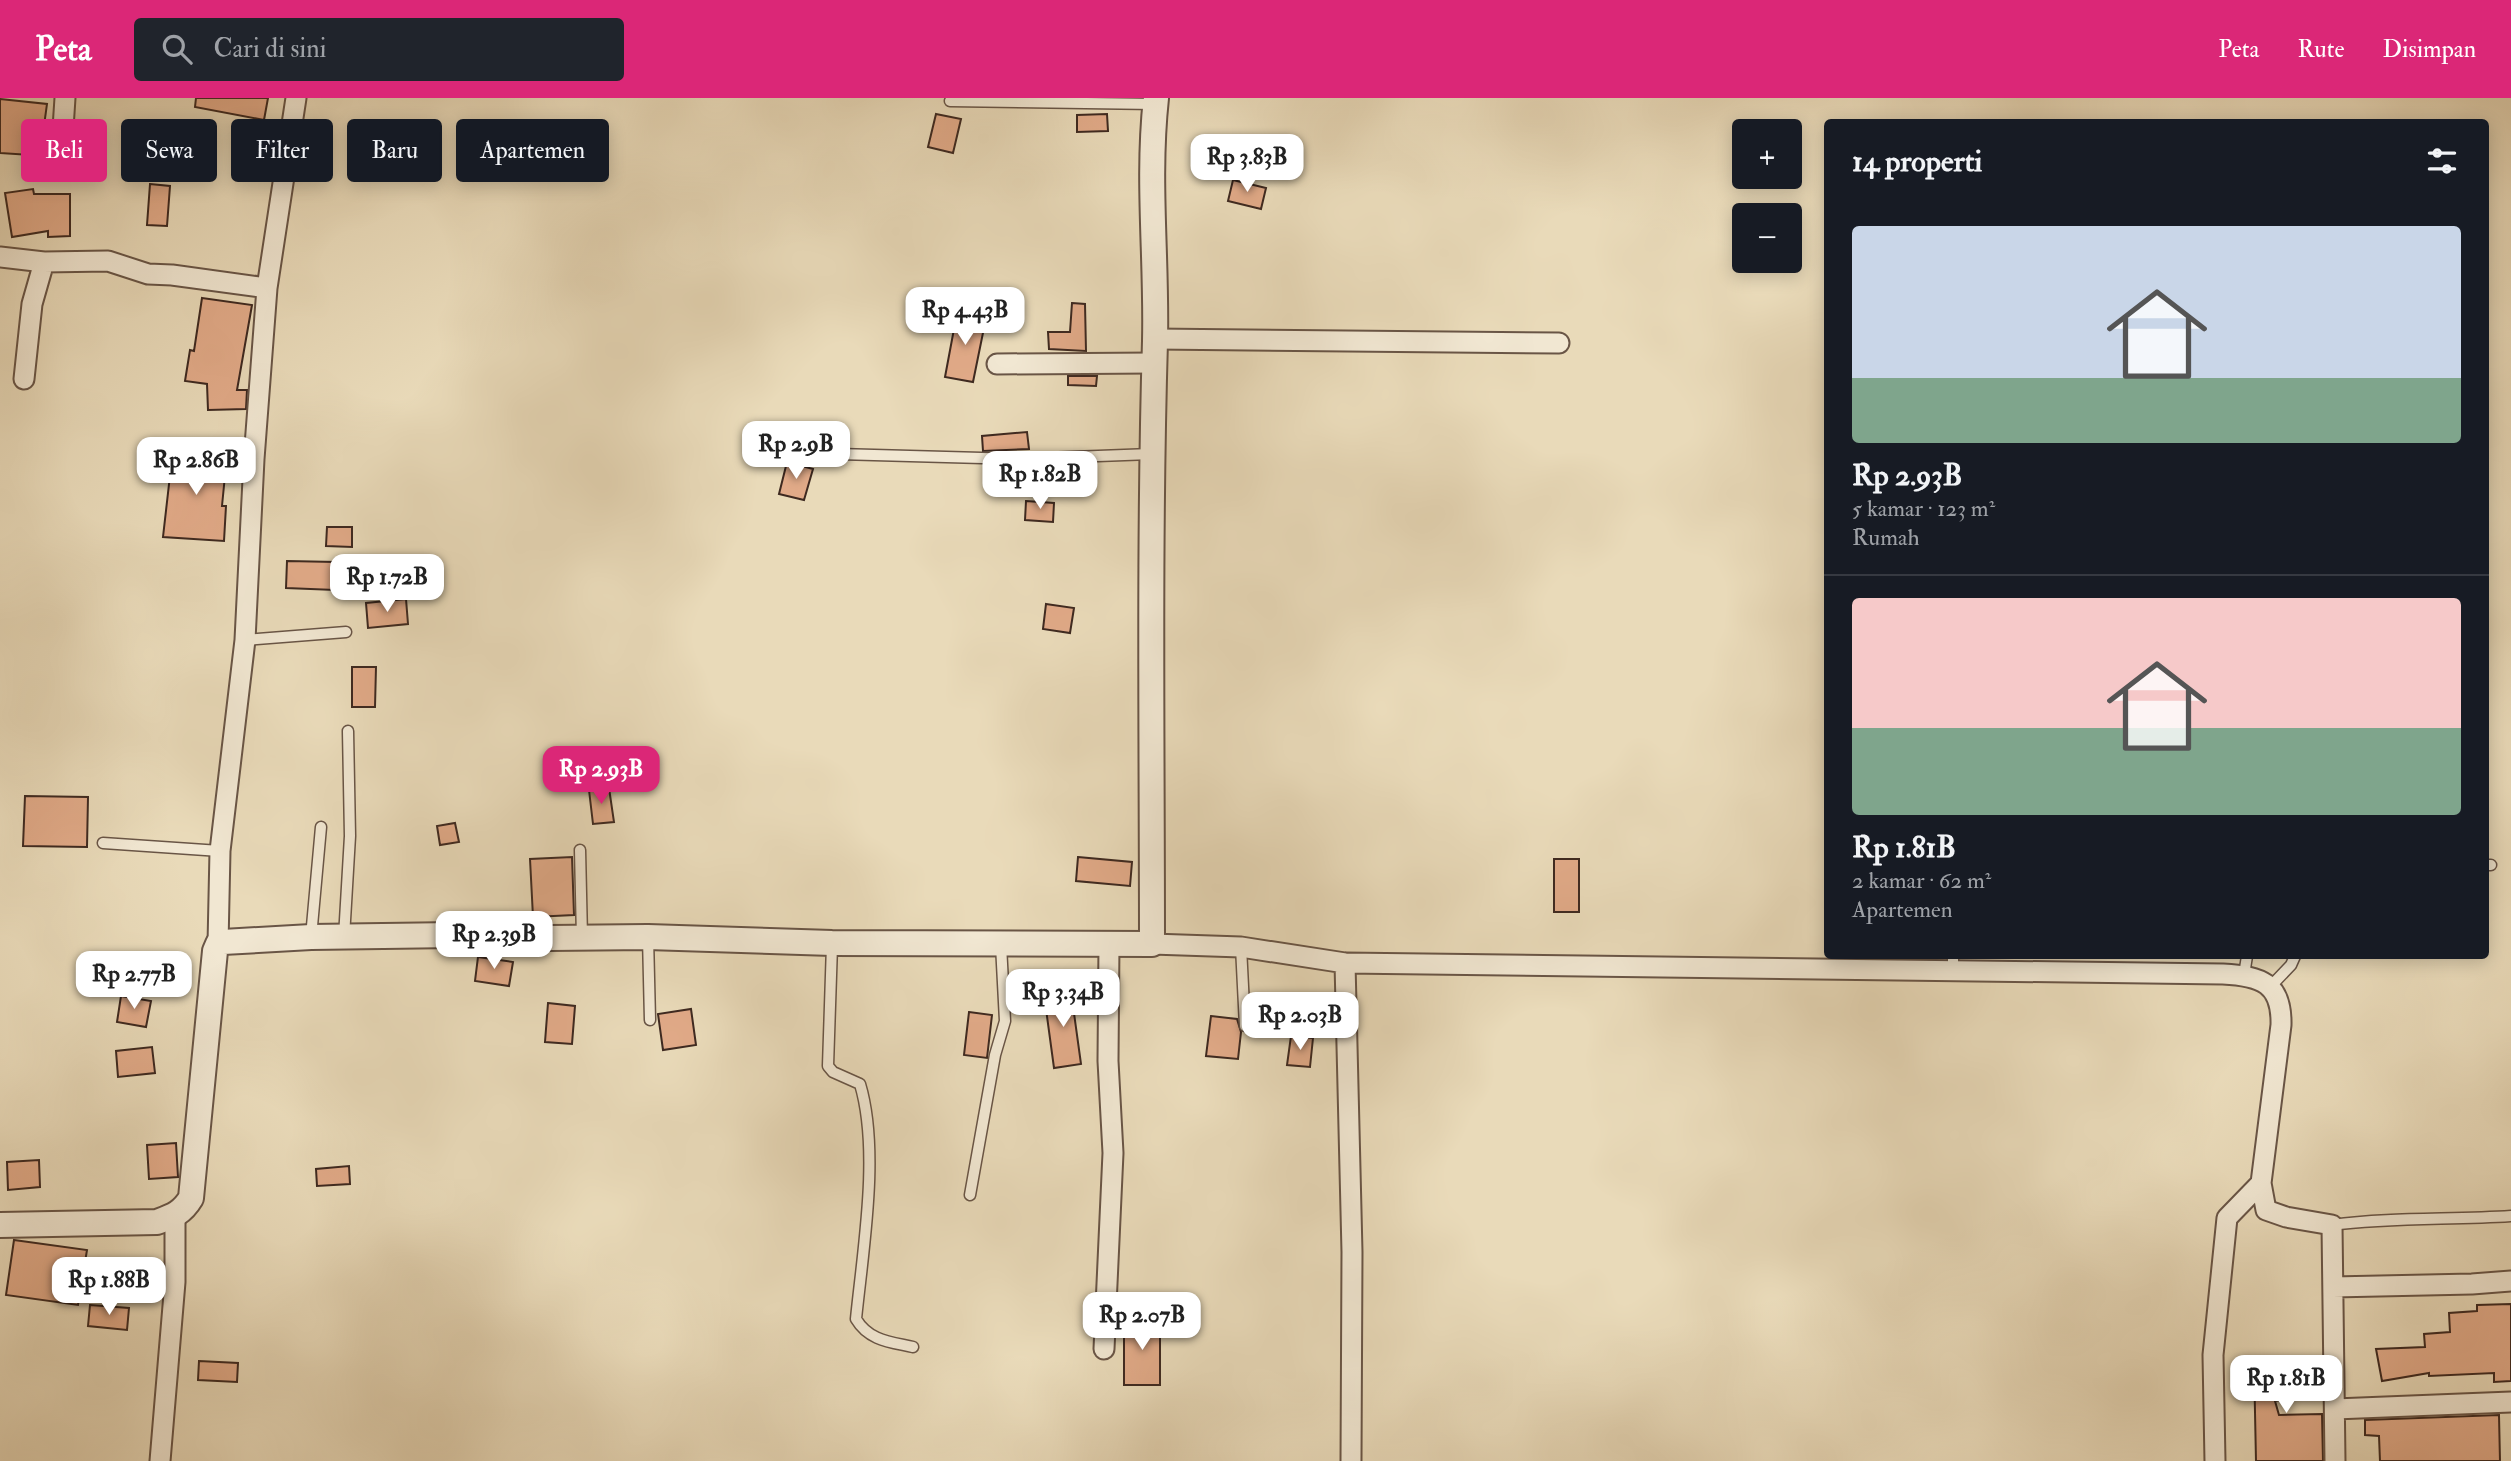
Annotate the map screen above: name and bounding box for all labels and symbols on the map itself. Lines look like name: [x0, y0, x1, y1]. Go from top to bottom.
pin: Rp 3.83B: [1175, 134, 1319, 194]
pin: Rp 4.43B: [893, 288, 1037, 347]
pin: Rp 2.9B: [731, 422, 861, 481]
pin: Rp 2.86B: [124, 438, 268, 497]
pin: Rp 1.82B: [968, 452, 1112, 511]
pin: Rp 1.72B: [315, 554, 459, 614]
pin: Rp 2.93B: [529, 746, 673, 806]
pin: Rp 2.39B: [422, 912, 566, 971]
pin: Rp 2.77B: [62, 951, 206, 1011]
pin: Rp 3.34B: [991, 970, 1135, 1029]
pin: Rp 2.03B: [1228, 992, 1372, 1052]
pin: Rp 1.88B: [37, 1258, 181, 1317]
pin: Rp 2.07B: [1070, 1292, 1214, 1352]
pin: Rp 1.81B: [2214, 1356, 2358, 1415]

